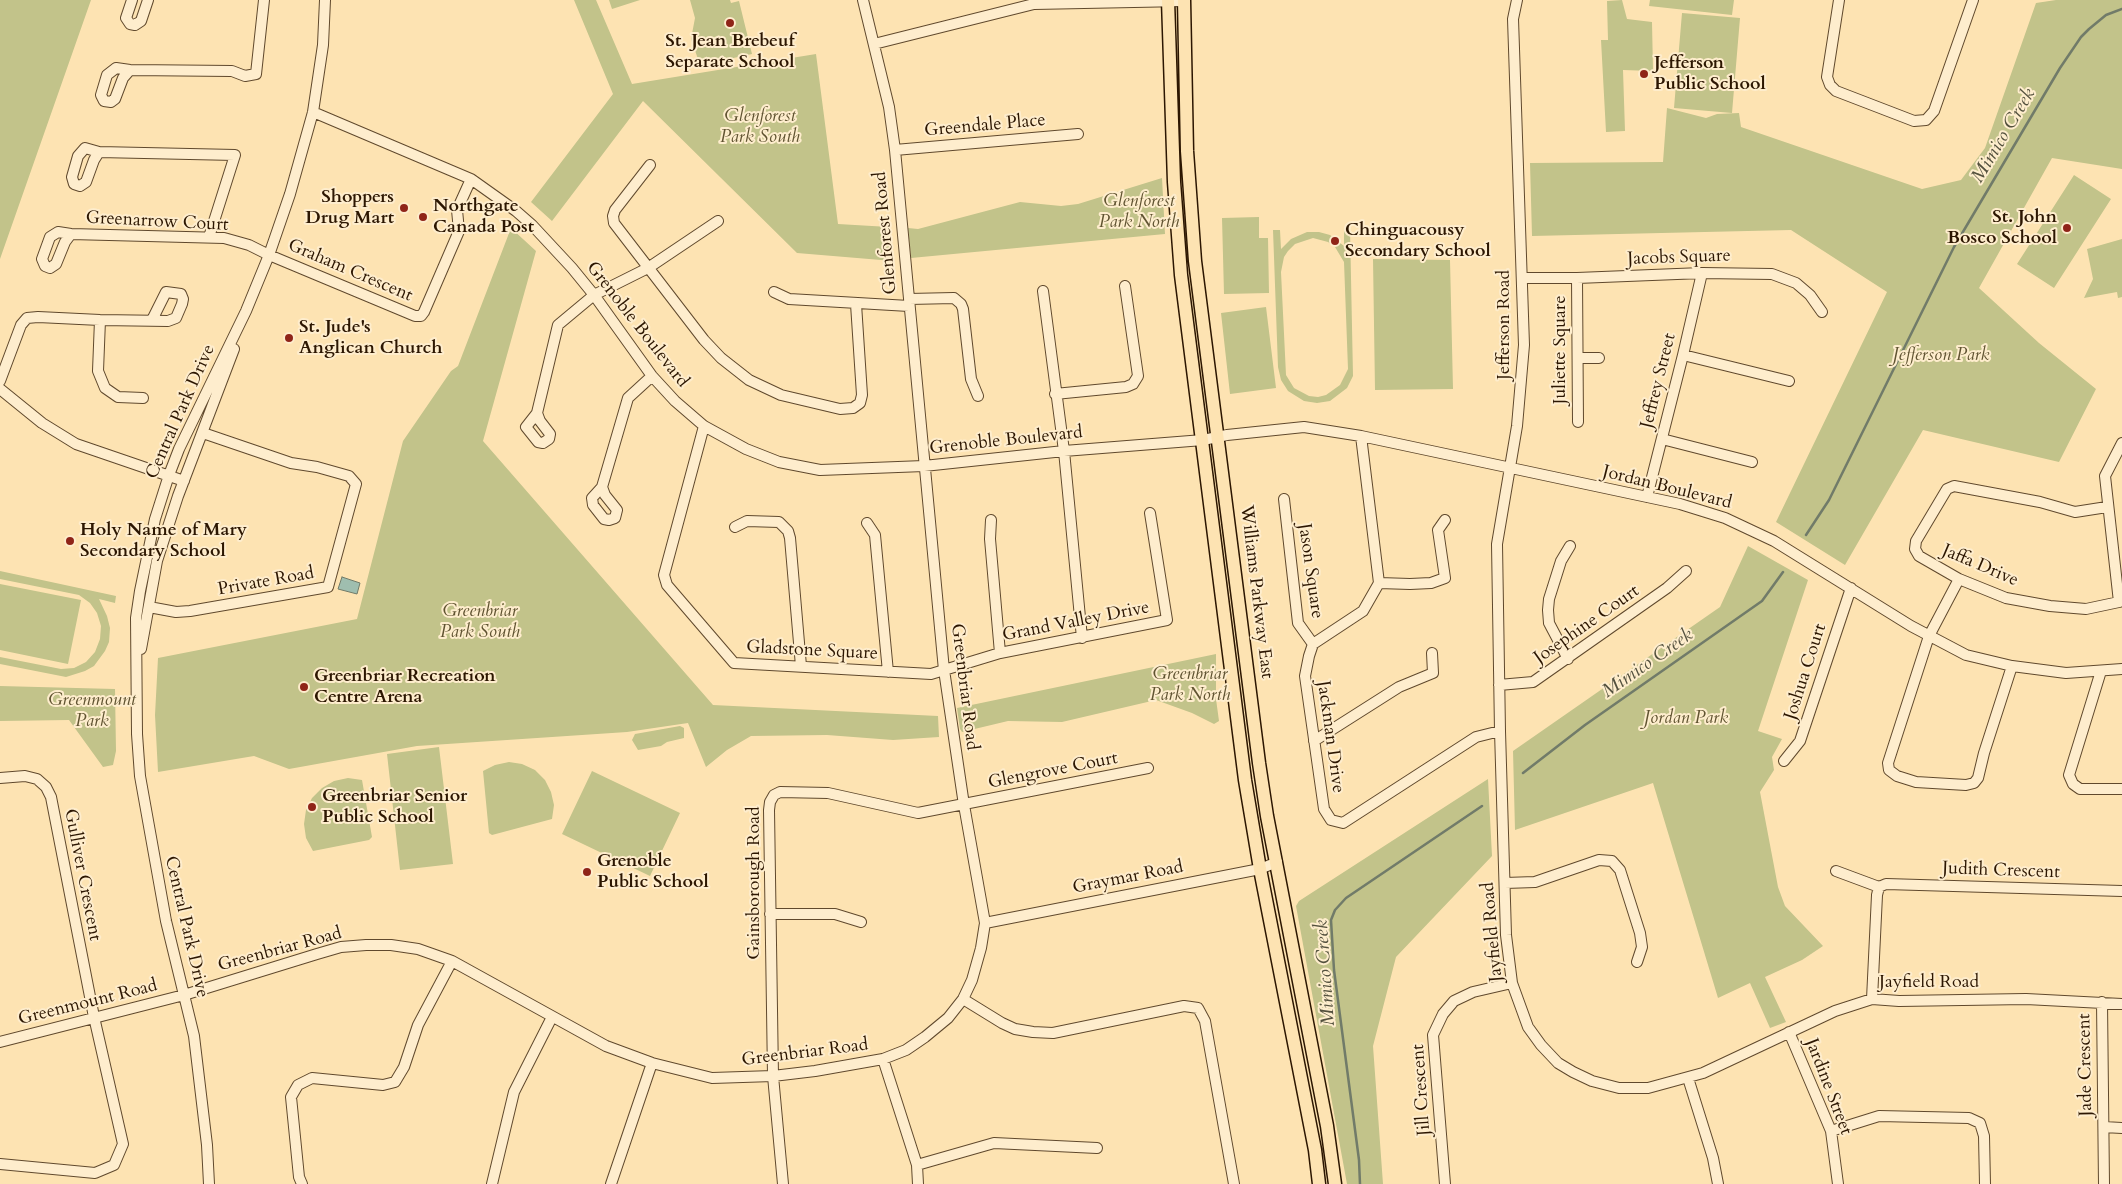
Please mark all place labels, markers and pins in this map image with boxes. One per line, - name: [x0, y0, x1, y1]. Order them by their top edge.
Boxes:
- marker: St. Jean Brebeuf Separate School: [724, 17, 736, 29]
- place label: St. Jean Brebeuf Separate School: [665, 31, 795, 74]
- place label: Jefferson Public School: [1654, 53, 1766, 96]
- marker: Jefferson Public School: [1638, 68, 1650, 80]
- place label: Shoppers Drug Mart: [305, 187, 394, 230]
- place label: Northgate Canada Post: [433, 196, 534, 238]
- marker: Shoppers Drug Mart: [398, 202, 410, 214]
- place label: St. John Bosco School: [1947, 207, 2057, 250]
- marker: Northgate Canada Post: [417, 211, 429, 223]
- place label: Chinguacousy Secondary School: [1345, 220, 1491, 262]
- marker: St. John Bosco School: [2061, 222, 2073, 234]
- marker: Chinguacousy Secondary School: [1329, 235, 1341, 247]
- place label: St. Jude's Anglican Church: [299, 317, 442, 359]
- marker: St. Jude's Anglican Church: [283, 332, 295, 344]
- place label: Holy Name of Mary Secondary School: [80, 520, 247, 562]
- marker: Holy Name of Mary Secondary School: [64, 535, 76, 547]
- place label: Greenbriar Recreation Centre Arena: [314, 666, 496, 709]
- marker: Greenbriar Recreation Centre Arena: [298, 681, 310, 693]
- place label: Greenbriar Senior Public School: [322, 786, 467, 829]
- marker: Greenbriar Senior Public School: [306, 801, 318, 813]
- place label: Grenoble Public School: [597, 851, 709, 894]
- marker: Grenoble Public School: [581, 866, 593, 878]

